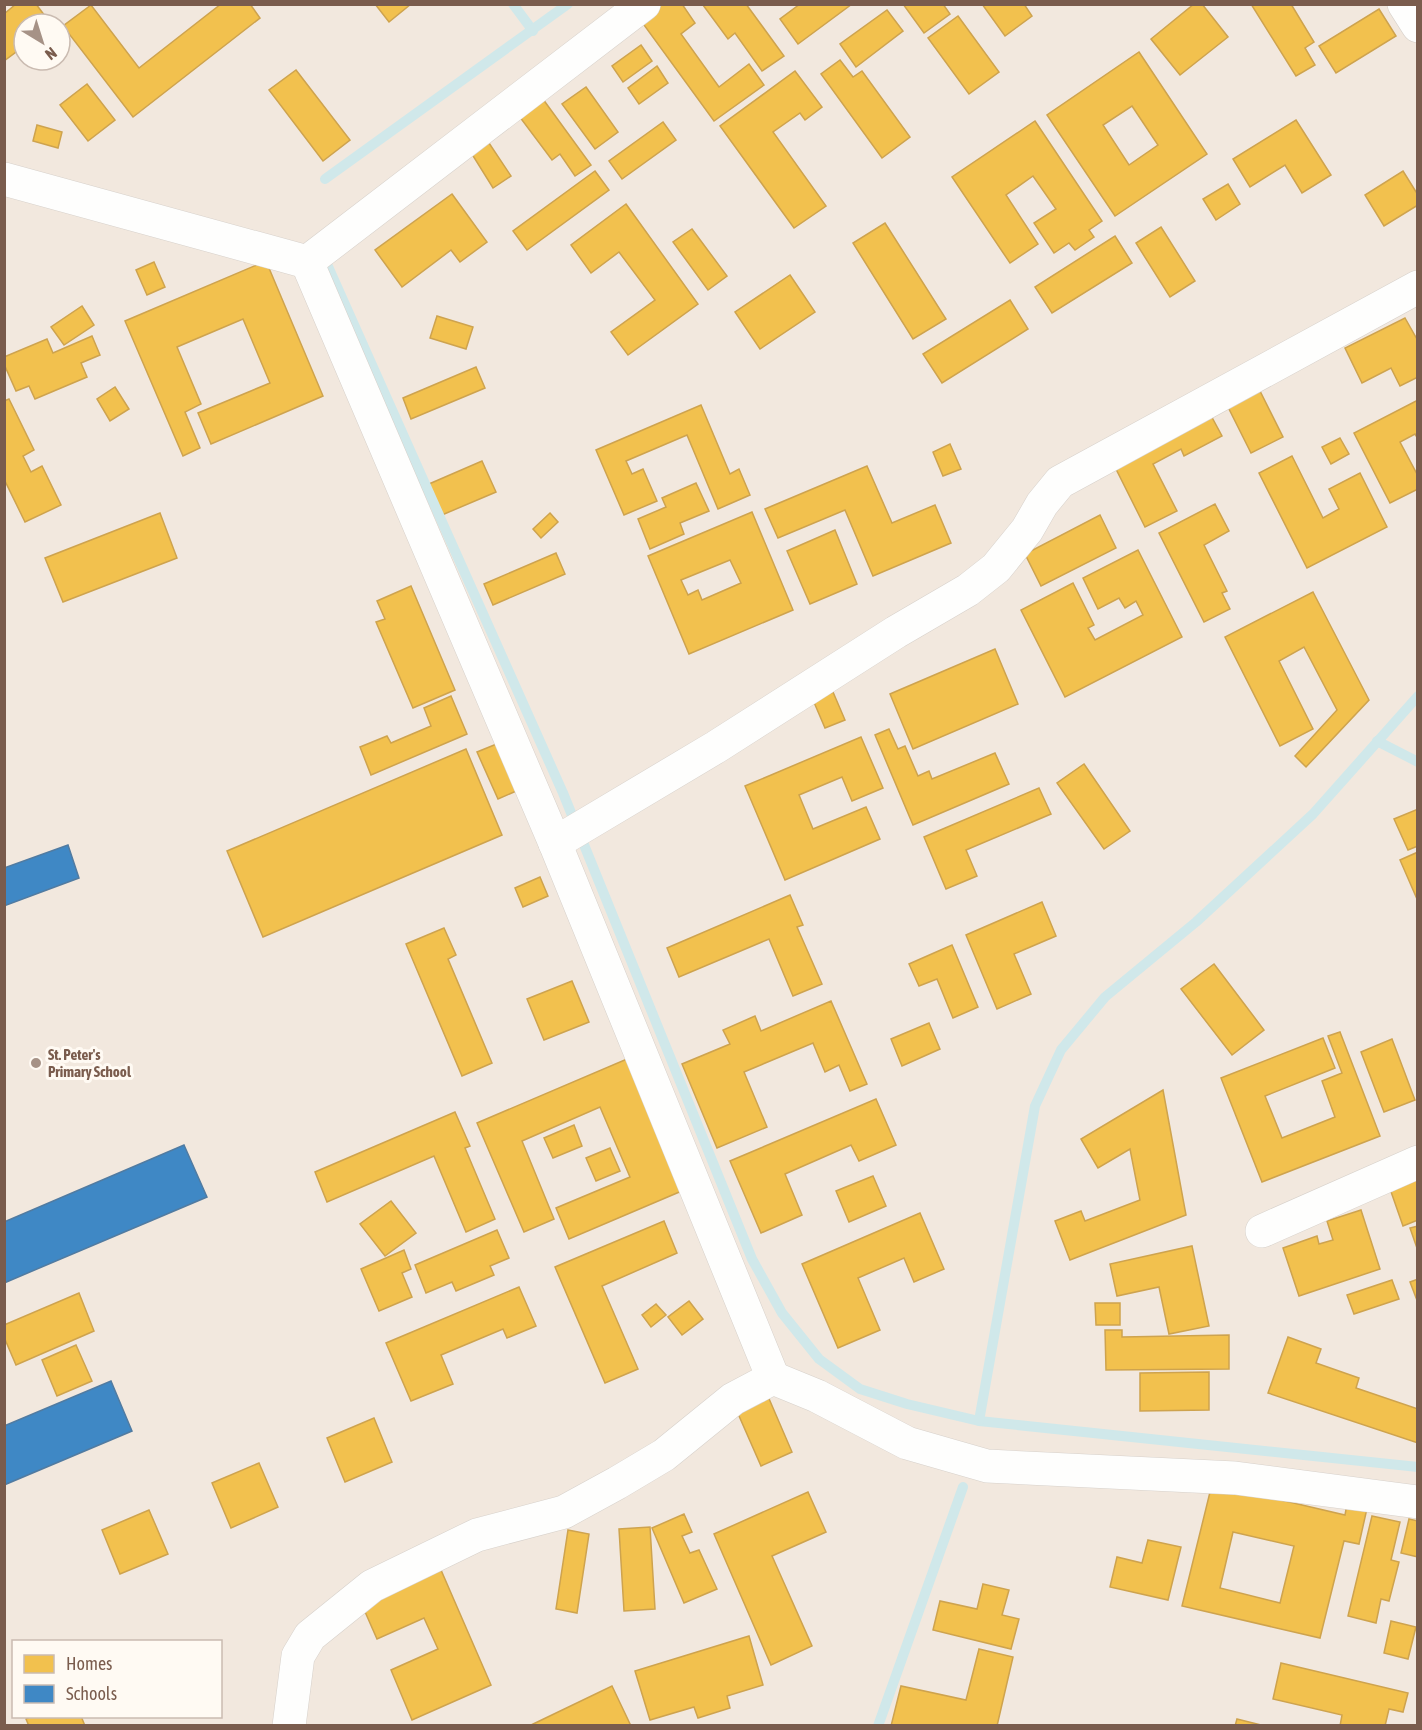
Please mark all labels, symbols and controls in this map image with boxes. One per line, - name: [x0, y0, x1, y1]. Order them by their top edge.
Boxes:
- north arrow: [12, 12, 72, 72]
- text: N: [42, 44, 61, 64]
- place label: St. Peter's Primary School: [48, 1046, 132, 1080]
- marker: St. Peter's Primary School: [29, 1056, 43, 1070]
- legend: [12, 1640, 222, 1718]
- text: Homes: [66, 1653, 112, 1674]
- text: Schools: [66, 1683, 117, 1704]

